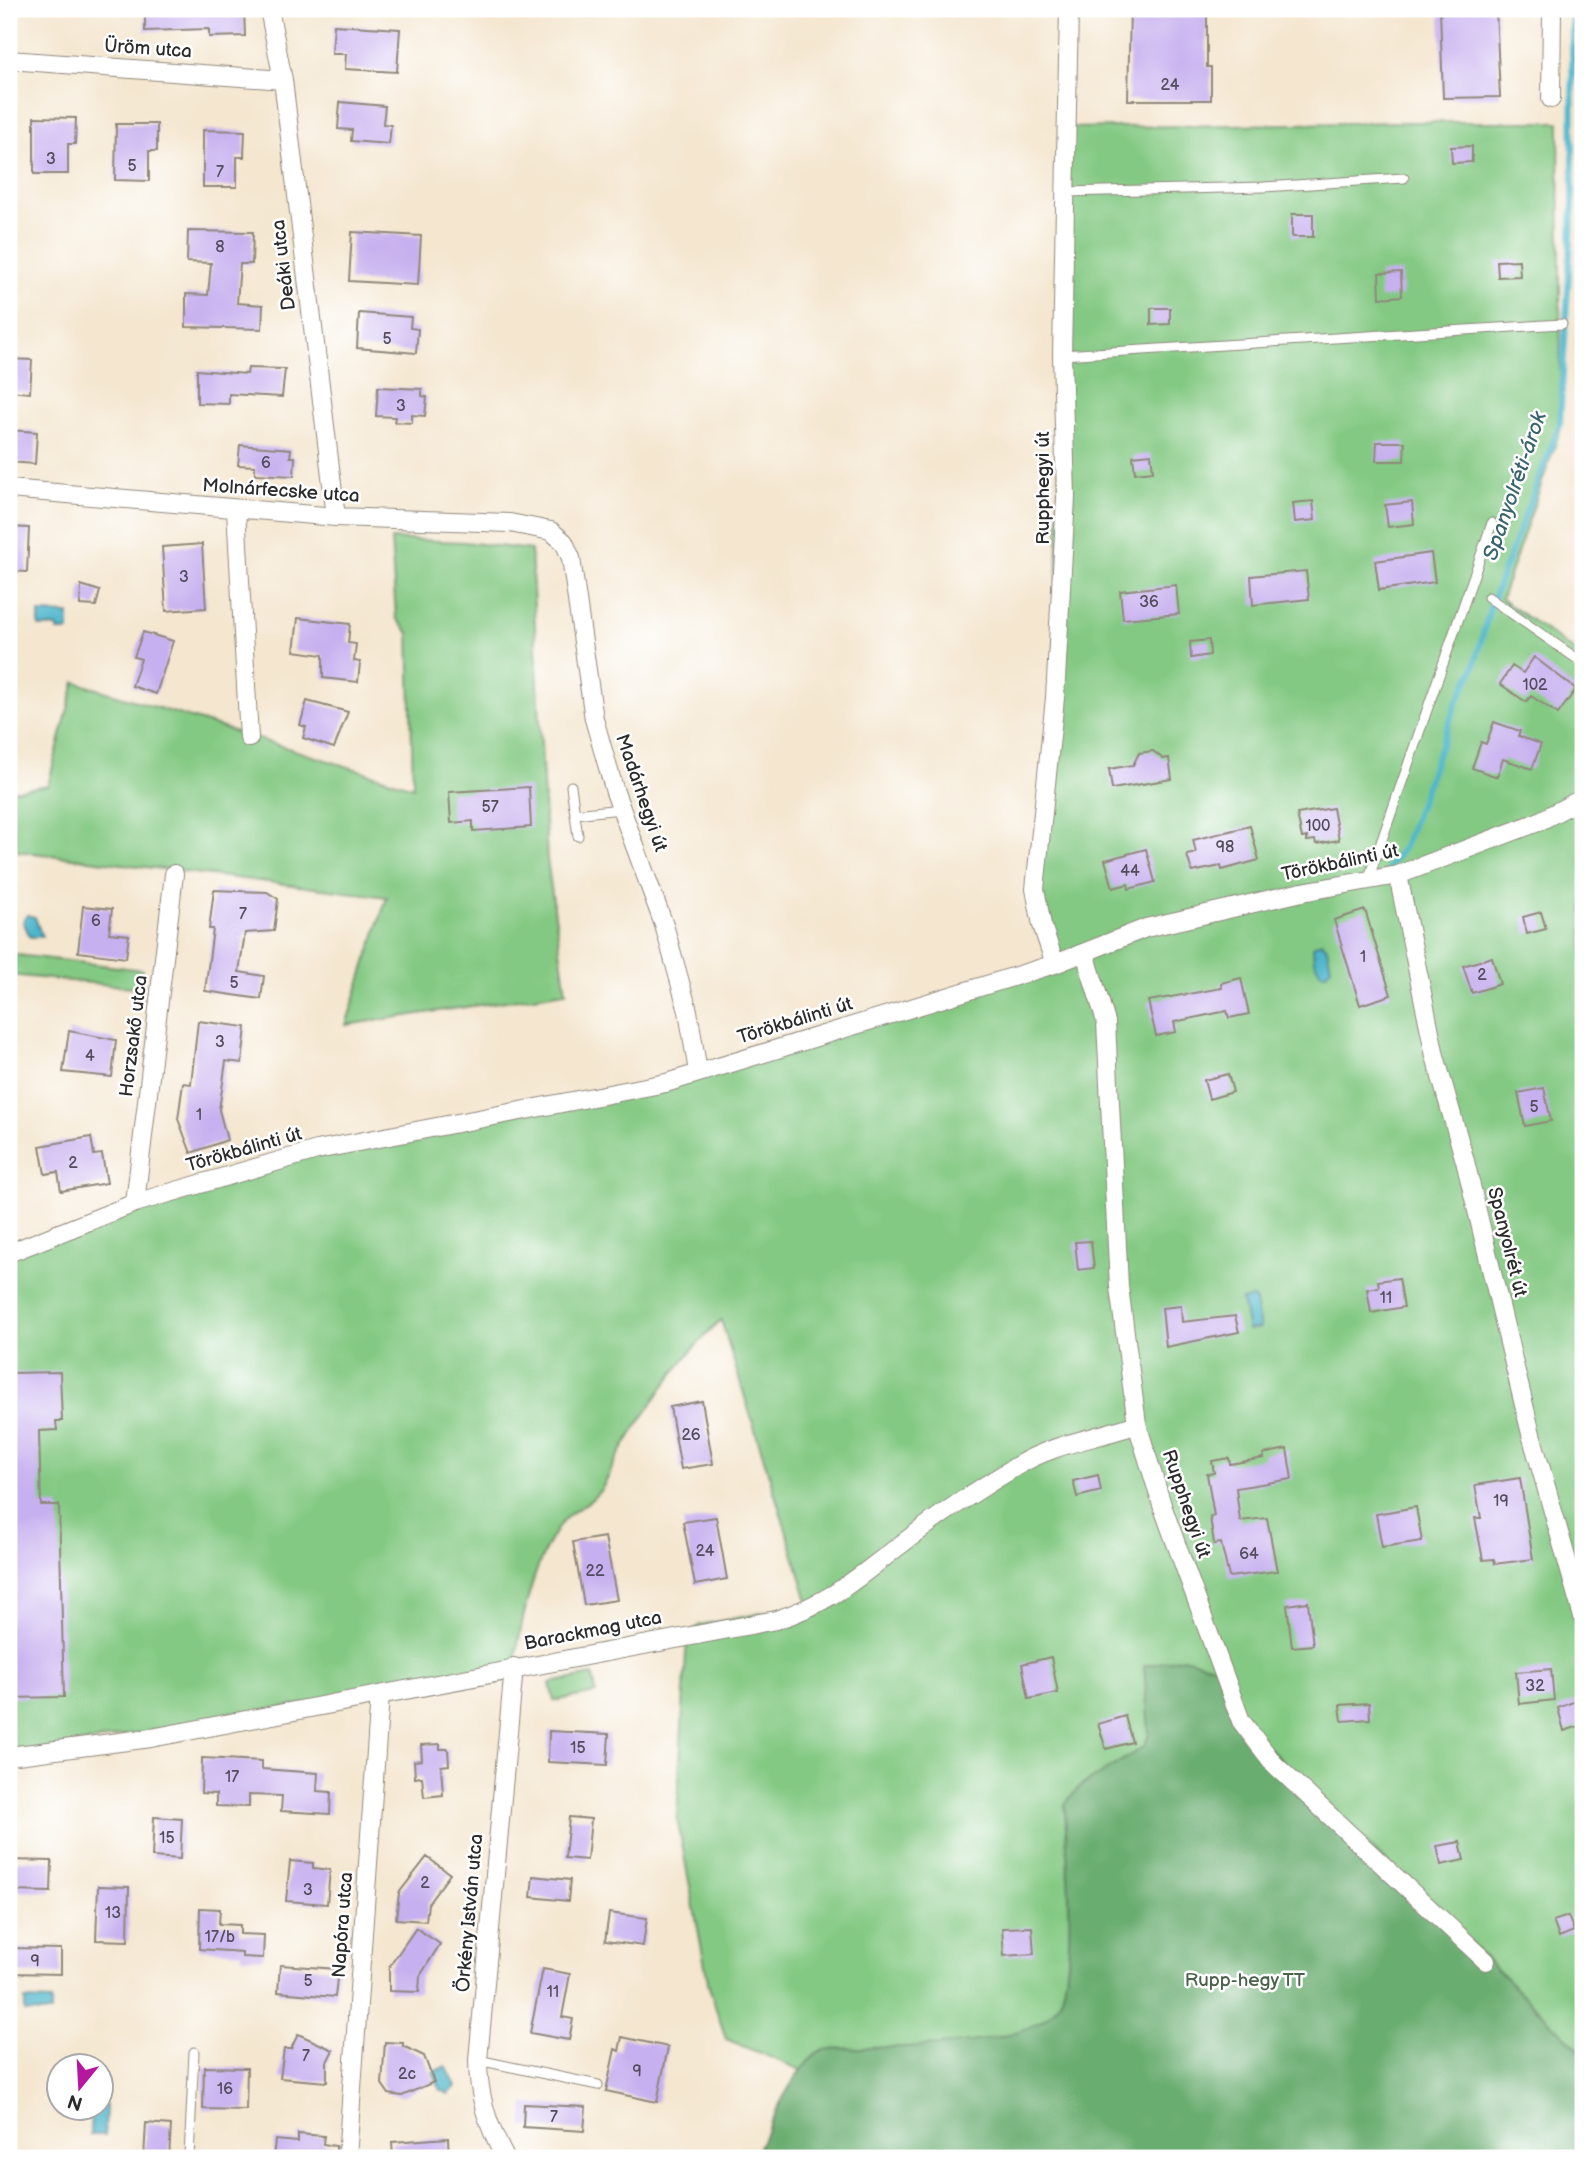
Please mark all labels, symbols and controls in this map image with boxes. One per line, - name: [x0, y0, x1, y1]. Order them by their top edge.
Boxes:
- street label: Üröm utca: [103, 34, 193, 64]
- house number: 24: [1161, 76, 1180, 95]
- house number: 3: [46, 150, 56, 169]
- house number: 5: [127, 157, 137, 176]
- house number: 7: [216, 163, 224, 182]
- street label: Deáki utca: [267, 218, 301, 312]
- house number: 8: [215, 238, 225, 257]
- house number: 5: [382, 330, 392, 349]
- house number: 3: [396, 397, 406, 416]
- water label: Spanyolréti-árok: [1478, 408, 1552, 564]
- street label: Rupphegyi út: [1032, 431, 1055, 545]
- house number: 6: [261, 454, 271, 473]
- street label: Molnárfecske utca: [201, 474, 361, 508]
- house number: 3: [179, 568, 189, 587]
- house number: 36: [1139, 593, 1159, 612]
- house number: 102: [1522, 676, 1548, 695]
- street label: Madárhegyi út: [610, 731, 672, 855]
- house number: 57: [481, 798, 499, 817]
- house number: 100: [1305, 817, 1331, 836]
- house number: 98: [1216, 838, 1234, 857]
- street label: Törökbálinti út: [1279, 839, 1401, 887]
- house number: 44: [1120, 862, 1140, 881]
- house number: 7: [239, 905, 247, 924]
- house number: 6: [91, 912, 101, 931]
- house number: 1: [1360, 948, 1366, 967]
- house number: 2: [1477, 966, 1487, 985]
- street label: Horzsakő utca: [115, 974, 153, 1098]
- house number: 5: [229, 974, 239, 993]
- street label: Törökbálinti út: [735, 993, 855, 1049]
- house number: 3: [215, 1033, 225, 1052]
- house number: 4: [85, 1047, 95, 1066]
- house number: 5: [1529, 1098, 1539, 1117]
- house number: 1: [196, 1106, 202, 1125]
- street label: Törökbálinti út: [184, 1122, 305, 1177]
- house number: 2: [68, 1154, 78, 1173]
- street label: Spanyolrét út: [1482, 1185, 1532, 1299]
- house number: 11: [1380, 1289, 1392, 1308]
- house number: 26: [681, 1426, 701, 1445]
- street label: Rupphegyi út: [1157, 1447, 1215, 1561]
- house number: 19: [1493, 1492, 1509, 1511]
- house number: 24: [696, 1542, 715, 1561]
- house number: 64: [1239, 1545, 1259, 1564]
- house number: 22: [586, 1562, 605, 1581]
- street label: Barackmag utca: [522, 1606, 664, 1656]
- house number: 32: [1525, 1677, 1545, 1696]
- house number: 15: [570, 1739, 586, 1758]
- house number: 17: [225, 1768, 239, 1787]
- house number: 15: [159, 1829, 175, 1848]
- street label: Örkény István utca: [452, 1833, 488, 1993]
- street label: Napóra utca: [328, 1871, 358, 1979]
- house number: 2: [420, 1874, 430, 1893]
- house number: 3: [303, 1881, 313, 1900]
- house number: 13: [105, 1904, 121, 1923]
- house number: 17/b: [205, 1928, 235, 1947]
- house number: 9: [30, 1952, 40, 1971]
- park label: Rupp-hegy TT: [1185, 1969, 1306, 1992]
- house number: 5: [303, 1972, 313, 1991]
- house number: 11: [547, 1983, 559, 2002]
- house number: 7: [302, 2047, 310, 2066]
- north arrow: [46, 2052, 116, 2122]
- house number: 9: [632, 2062, 642, 2081]
- house number: 2c: [398, 2065, 416, 2084]
- house number: 16: [217, 2080, 233, 2099]
- text: N: [65, 2089, 86, 2115]
- house number: 7: [550, 2108, 558, 2127]

